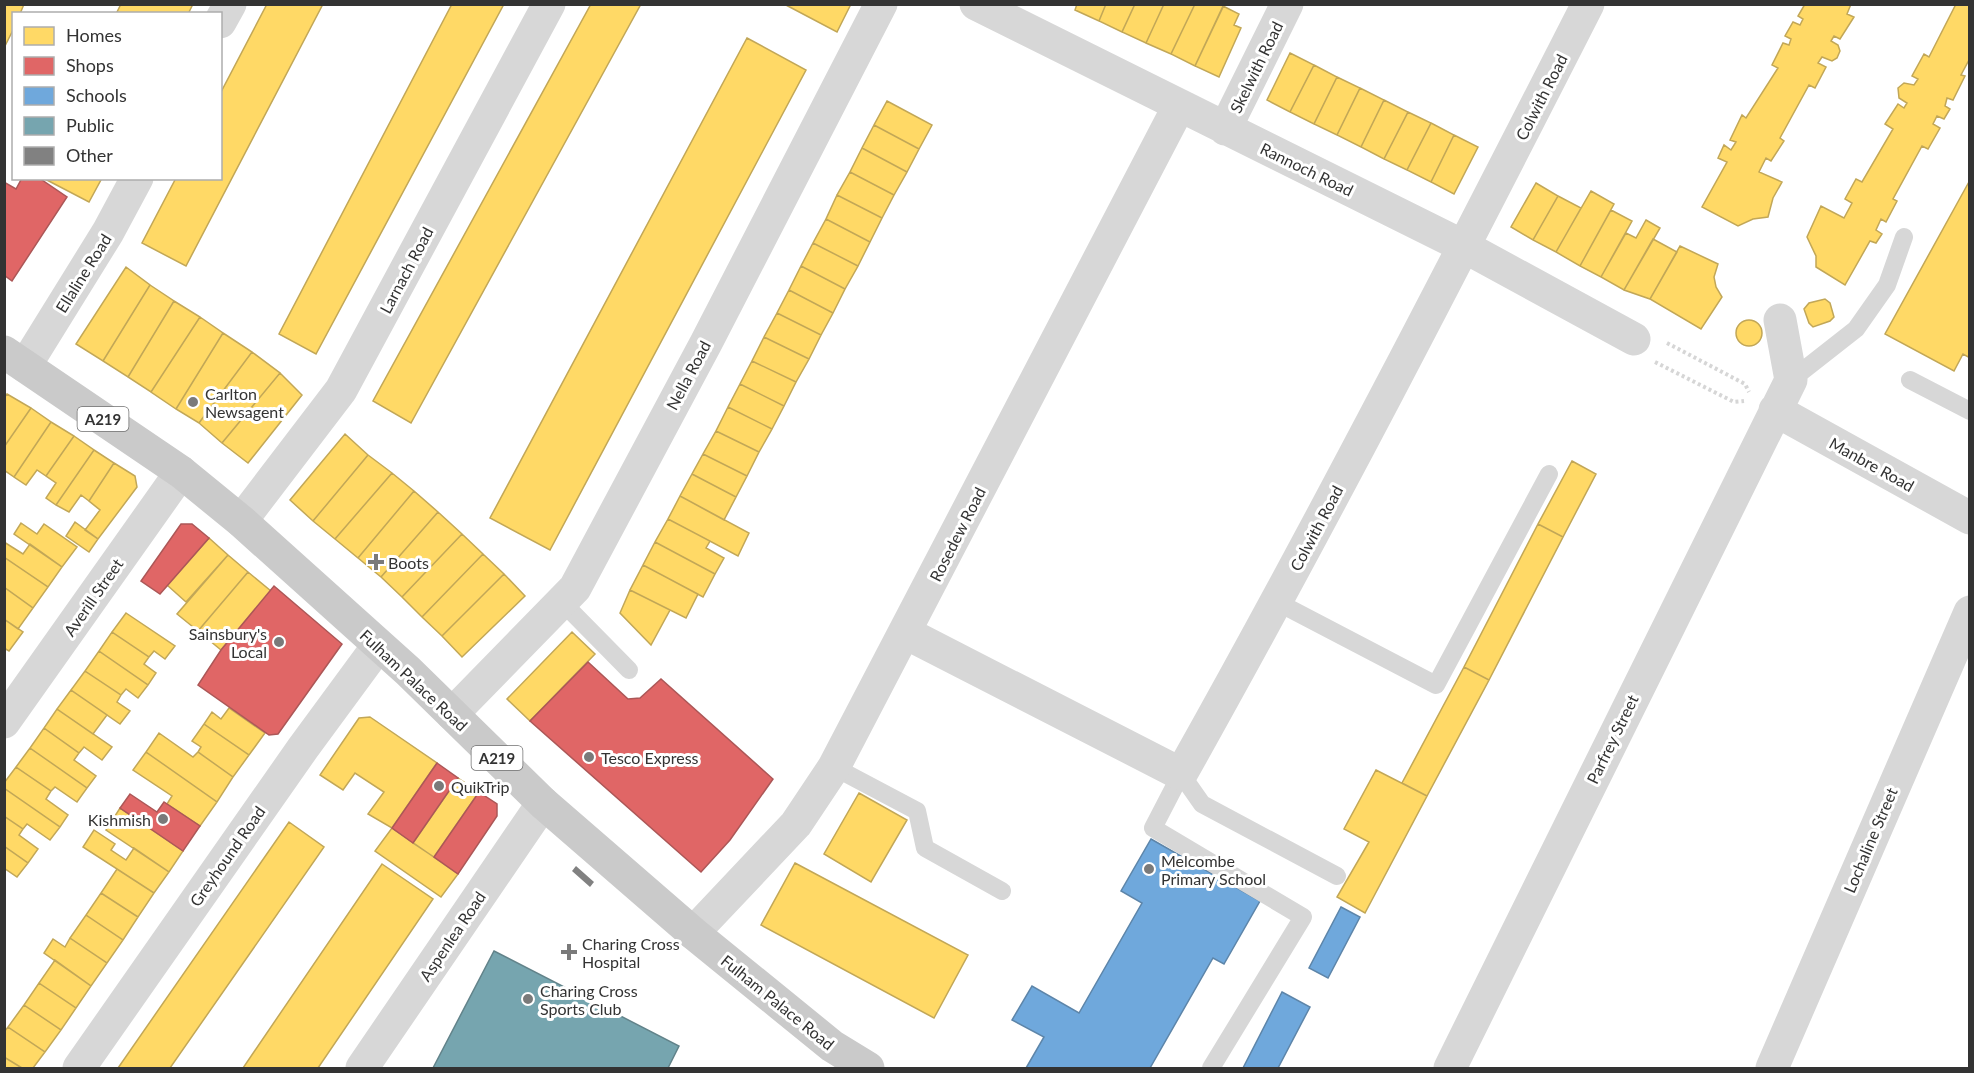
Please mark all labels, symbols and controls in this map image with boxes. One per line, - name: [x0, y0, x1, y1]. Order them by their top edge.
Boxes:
- legend: [12, 12, 222, 180]
- street label: Skelwith Road: [1226, 18, 1286, 116]
- text: Homes: [66, 24, 122, 46]
- street label: Colwith Road: [1511, 51, 1571, 143]
- text: Shops: [66, 54, 114, 76]
- text: Schools: [66, 84, 127, 106]
- text: Public: [66, 114, 114, 136]
- street label: Rannoch Road: [1257, 138, 1357, 200]
- text: Other: [66, 144, 113, 166]
- street label: Larnach Road: [375, 224, 437, 316]
- street label: Ellaline Road: [51, 230, 115, 316]
- street label: Nella Road: [662, 337, 714, 413]
- place label: Carlton Newsagent: [205, 384, 284, 421]
- marker: Carlton Newsagent: [186, 395, 200, 409]
- road number: A219: [78, 407, 128, 431]
- street label: Manbre Road: [1826, 433, 1918, 495]
- street label: Colwith Road: [1286, 482, 1346, 574]
- street label: Rosedew Road: [925, 484, 989, 584]
- place label: Boots: [388, 553, 429, 572]
- street label: Averill Street: [59, 554, 127, 639]
- marker: Boots: [369, 555, 383, 569]
- place label: Sainsbury's Local: [189, 624, 267, 661]
- street label: Fulham Palace Road: [356, 625, 472, 735]
- marker: Sainsbury's Local: [272, 635, 286, 649]
- street label: Parfrey Street: [1582, 691, 1642, 787]
- road number: A219: [472, 746, 522, 770]
- place label: Tesco Express: [601, 748, 699, 767]
- marker: Tesco Express: [582, 750, 596, 764]
- place label: QuikTrip: [451, 777, 510, 796]
- marker: QuikTrip: [432, 779, 446, 793]
- street label: Lochaline Street: [1839, 784, 1901, 895]
- street label: Greyhound Road: [185, 802, 269, 910]
- place label: Kishmish: [88, 810, 151, 829]
- marker: Kishmish: [156, 812, 170, 826]
- place label: Melcombe Primary School: [1161, 851, 1266, 888]
- marker: Melcombe Primary School: [1142, 862, 1156, 876]
- street label: Aspenlea Road: [415, 888, 489, 984]
- place label: Charing Cross Hospital: [582, 934, 680, 971]
- marker: Charing Cross Hospital: [560, 943, 578, 961]
- street label: Fulham Palace Road: [718, 951, 838, 1053]
- place label: Charing Cross Sports Club: [540, 981, 638, 1018]
- marker: Charing Cross Sports Club: [521, 992, 535, 1006]

